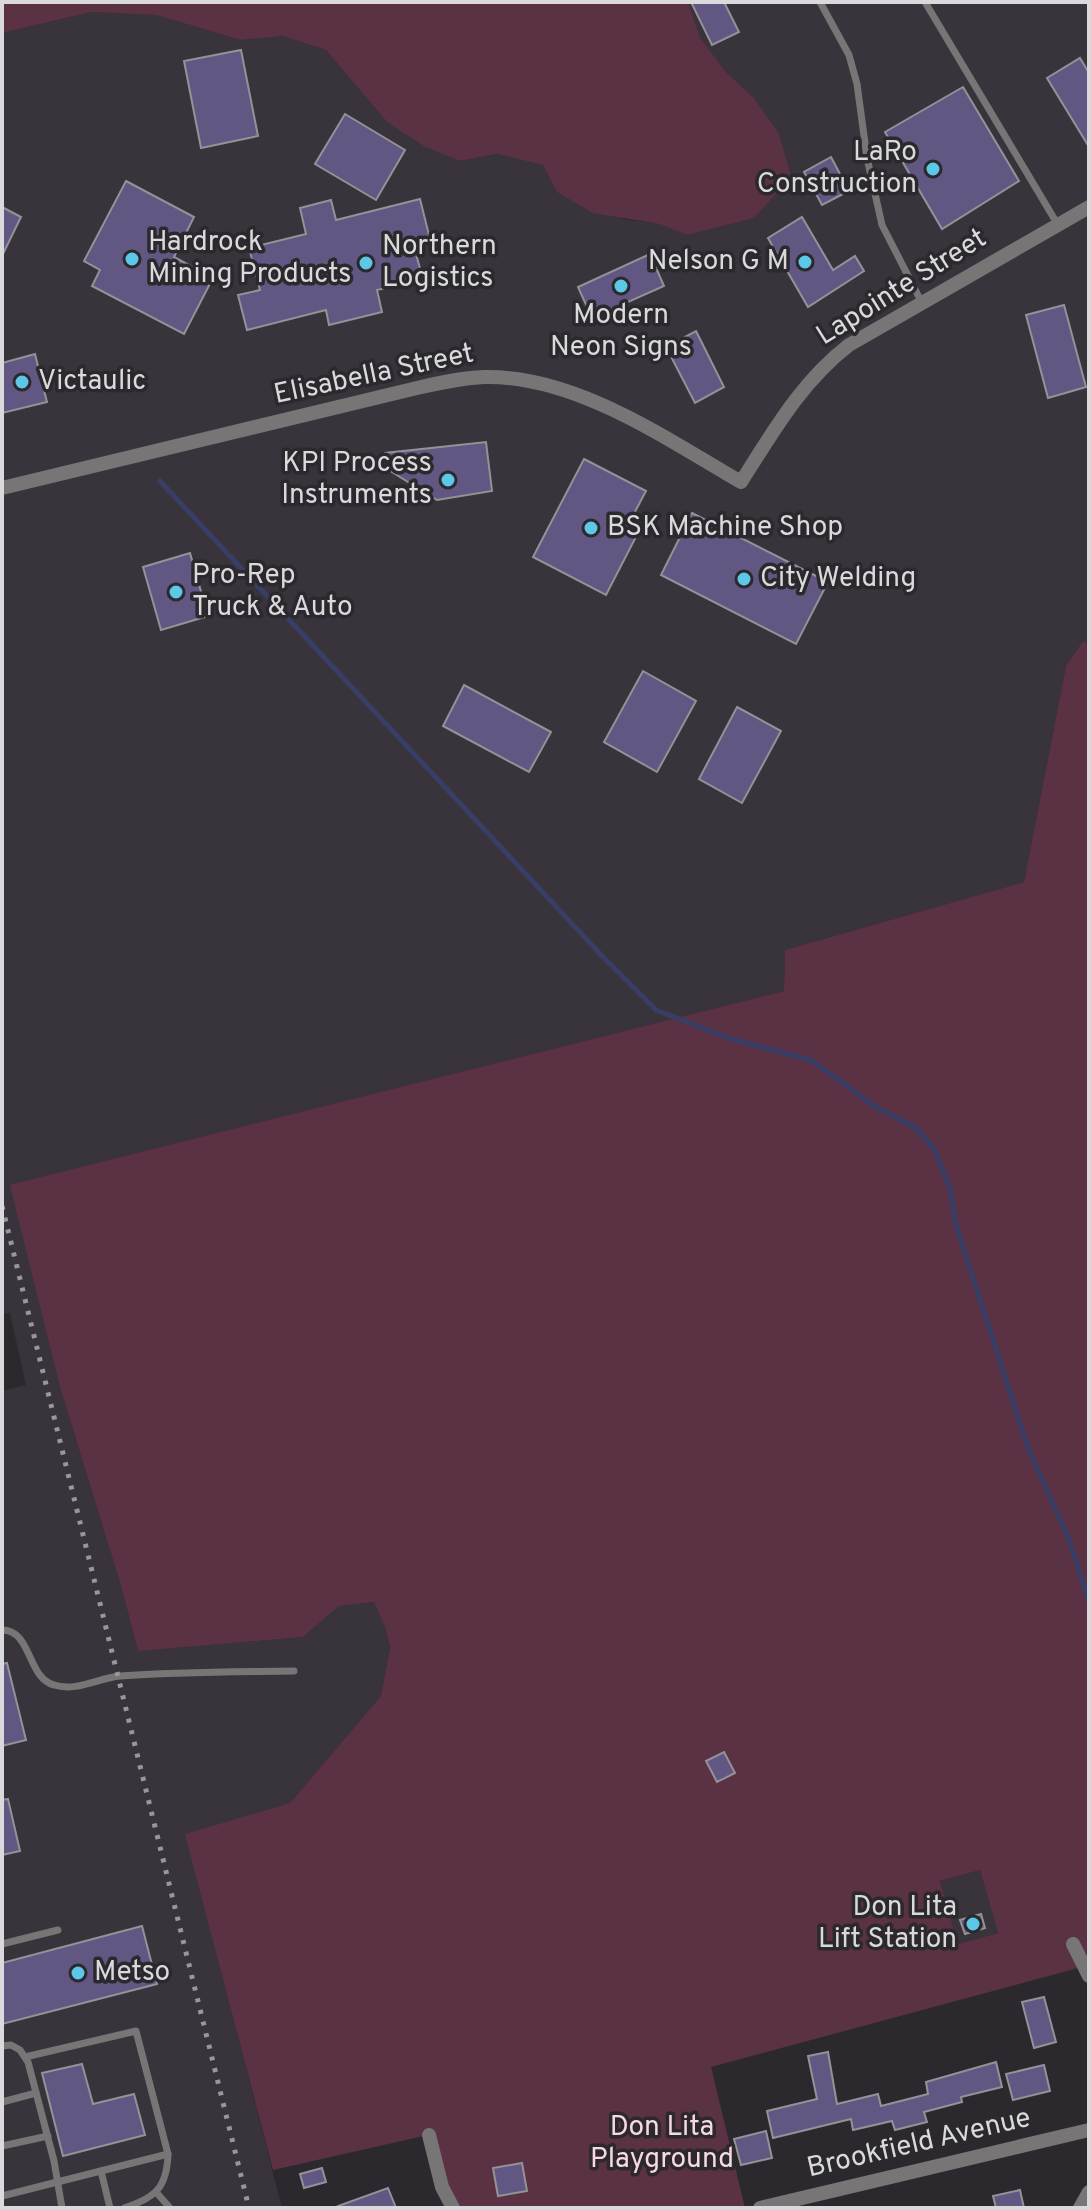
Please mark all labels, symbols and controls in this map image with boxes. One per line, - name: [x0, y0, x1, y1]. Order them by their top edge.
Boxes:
- place label: LaRo Construction: [757, 135, 917, 203]
- marker: LaRo Construction: [924, 160, 942, 178]
- street label: Lapointe Street: [810, 221, 994, 355]
- place label: Hardrock Mining Products: [148, 225, 351, 293]
- place label: Northern Logistics: [382, 229, 497, 297]
- place label: Nelson G M: [648, 244, 789, 280]
- marker: Hardrock Mining Products: [123, 250, 141, 268]
- marker: Nelson G M: [796, 253, 814, 271]
- marker: Northern Logistics: [357, 254, 375, 272]
- marker: Modern Neon Signs: [612, 277, 630, 295]
- place label: Modern Neon Signs: [550, 298, 692, 366]
- street label: Elisabella Street: [271, 336, 477, 414]
- place label: Victaulic: [38, 364, 146, 400]
- marker: Victaulic: [13, 373, 31, 391]
- place label: KPI Process Instruments: [281, 446, 432, 514]
- marker: KPI Process Instruments: [439, 471, 457, 489]
- place label: BSK Machine Shop: [607, 510, 843, 546]
- marker: BSK Machine Shop: [582, 519, 600, 537]
- place label: Pro-Rep Truck & Auto: [192, 558, 353, 626]
- place label: City Welding: [760, 561, 916, 597]
- marker: City Welding: [735, 570, 753, 588]
- marker: Pro-Rep Truck & Auto: [167, 583, 185, 601]
- place label: Don Lita Lift Station: [818, 1890, 957, 1958]
- marker: Don Lita Lift Station: [964, 1915, 982, 1933]
- place label: Metso: [94, 1955, 170, 1991]
- marker: Metso: [69, 1964, 87, 1982]
- street label: Brookfield Avenue: [804, 2101, 1034, 2187]
- park label: Don Lita Playground: [590, 2110, 734, 2178]

